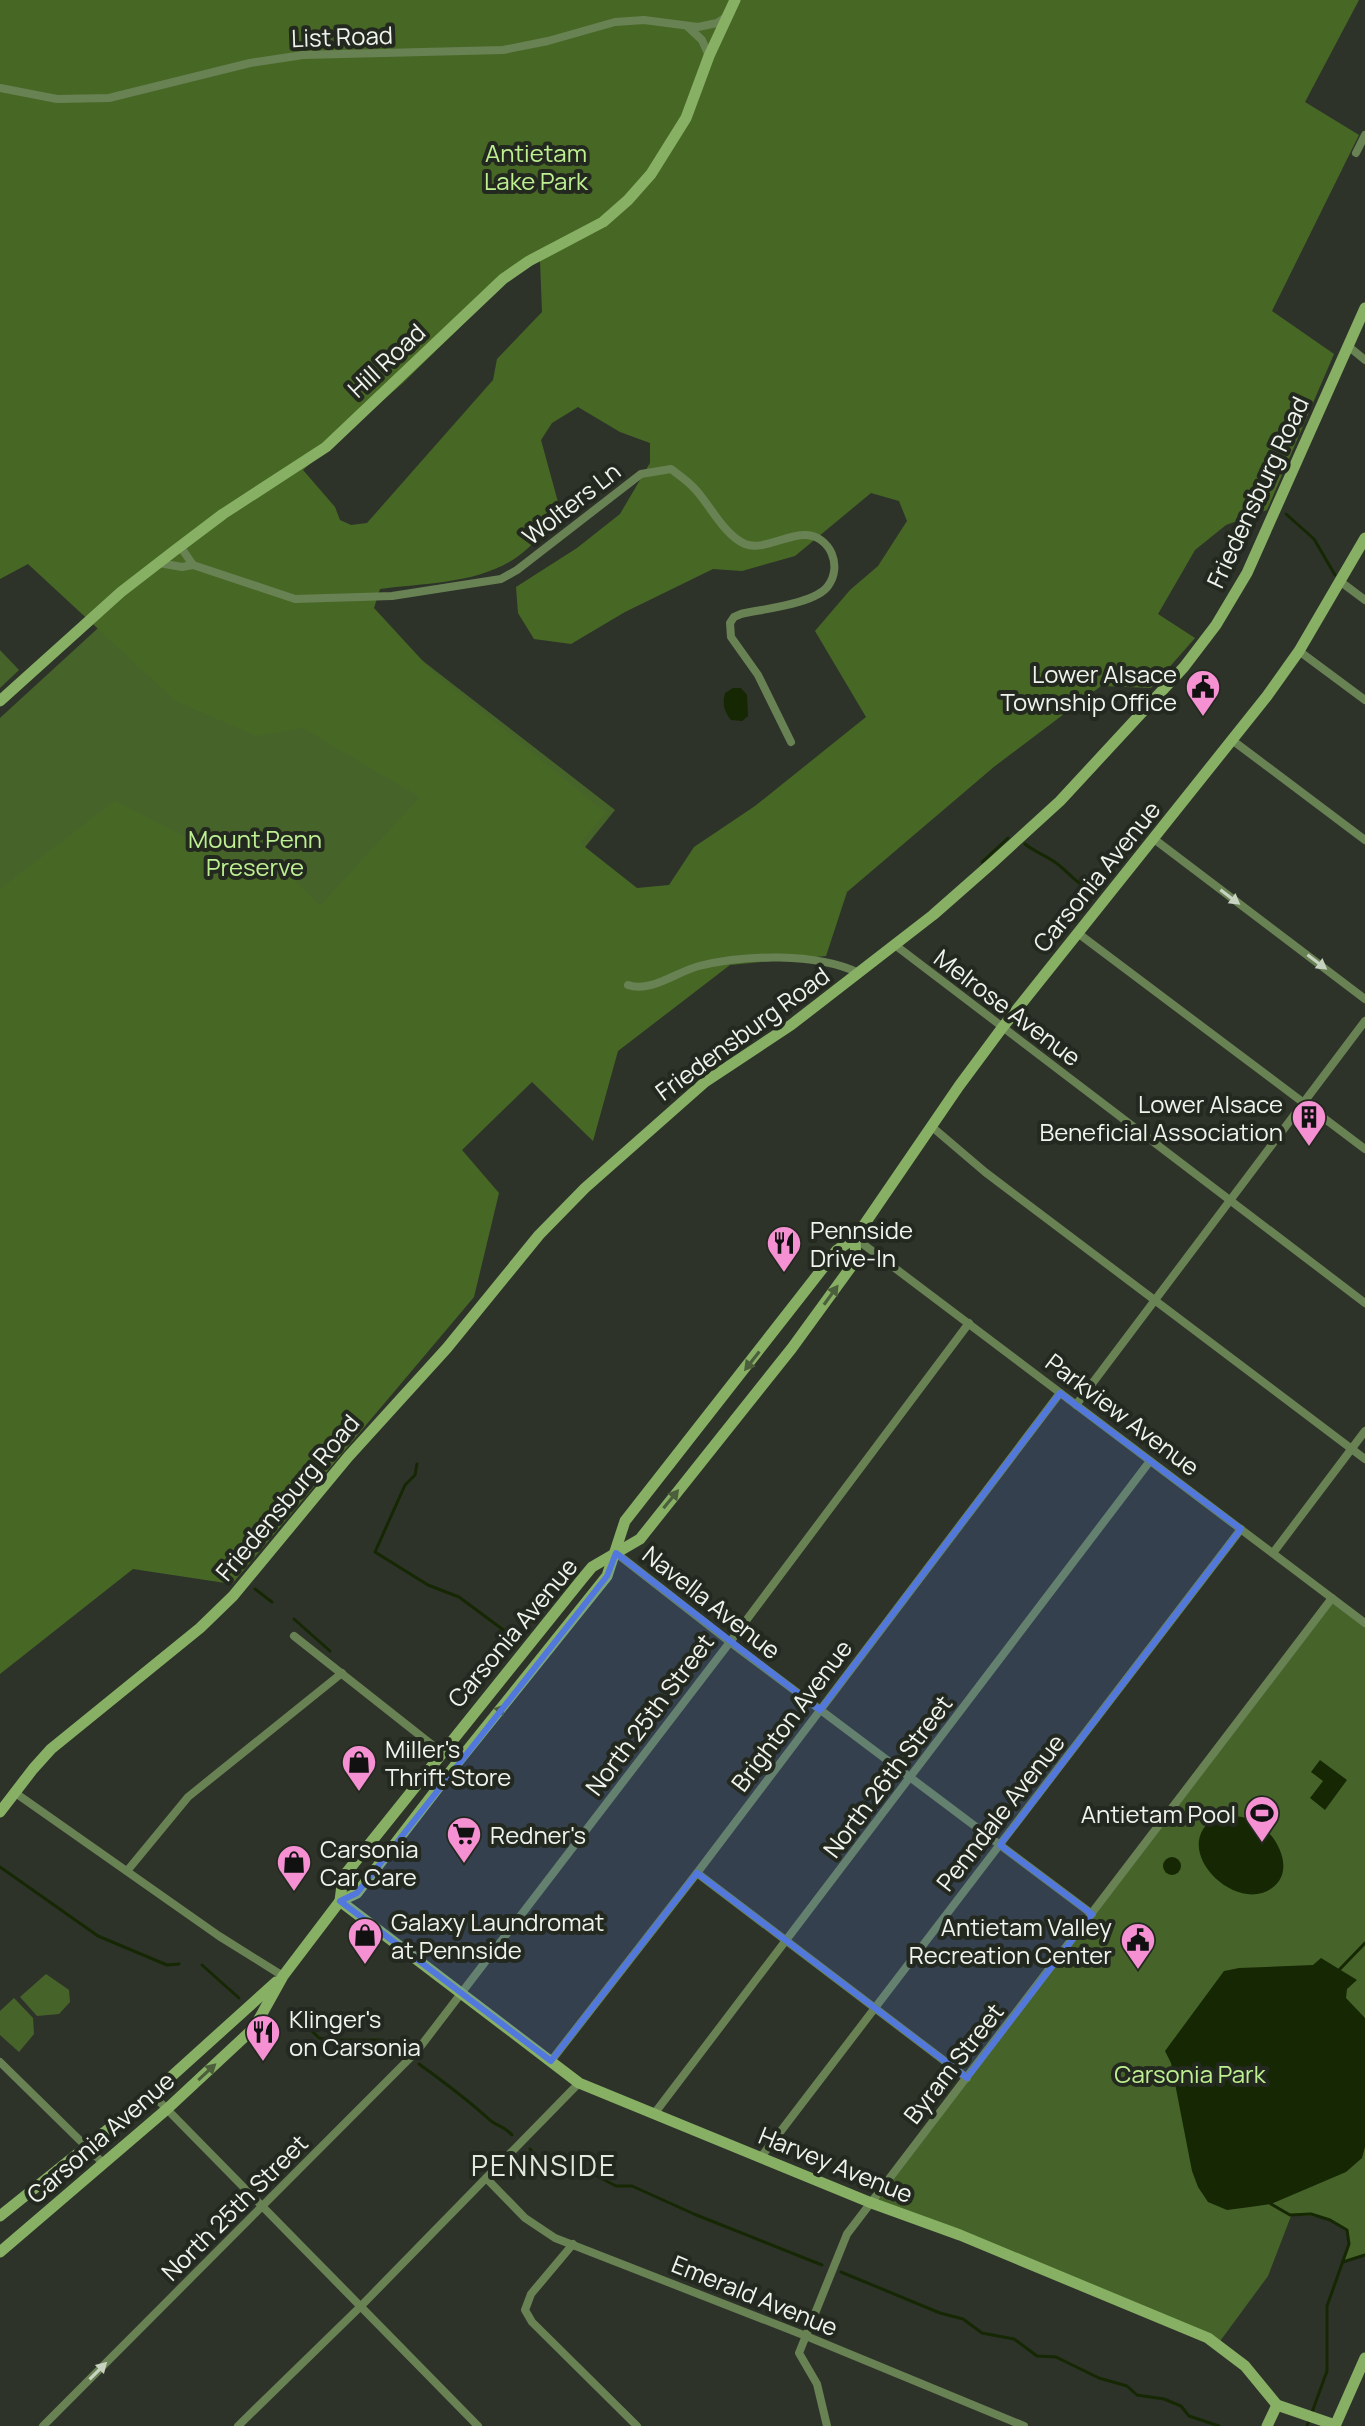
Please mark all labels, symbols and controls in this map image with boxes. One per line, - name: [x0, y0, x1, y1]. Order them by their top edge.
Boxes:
- street label: List Road: [291, 18, 393, 54]
- park label: Antietam Lake Park: [484, 136, 589, 197]
- street label: Hill Road: [340, 316, 432, 404]
- street label: Friedensburg Road: [1198, 391, 1316, 593]
- street label: Wolters Ln: [515, 454, 627, 552]
- place label: Lower Alsace Township Office: [1001, 657, 1177, 718]
- public building icon: Lower Alsace Township Office: [1184, 668, 1222, 718]
- street label: Carsonia Avenue: [1025, 793, 1167, 959]
- park label: Mount Penn Preserve: [188, 822, 322, 883]
- one-way arrow: [1220, 888, 1240, 904]
- street label: Melrose Avenue: [928, 941, 1088, 1073]
- one-way arrow: [1307, 954, 1327, 970]
- street label: Friedensburg Road: [648, 959, 836, 1107]
- place label: Lower Alsace Beneficial Association: [1040, 1087, 1283, 1148]
- building icon: Lower Alsace Beneficial Association: [1290, 1098, 1328, 1148]
- place label: Pennside Drive-In: [810, 1213, 913, 1274]
- restaurant icon: Pennside Drive-In: [765, 1224, 803, 1274]
- one-way arrow: [823, 1284, 839, 1305]
- street label: Parkview Avenue: [1039, 1345, 1207, 1483]
- one-way arrow: [744, 1351, 760, 1371]
- street label: Friedensburg Road: [208, 1407, 366, 1587]
- one-way arrow: [663, 1489, 680, 1510]
- street label: Navella Avenue: [636, 1538, 788, 1666]
- street label: Carsonia Avenue: [440, 1550, 584, 1714]
- street label: North 25th Street: [577, 1626, 721, 1802]
- street label: Brighton Avenue: [723, 1632, 859, 1798]
- street label: North 26th Street: [815, 1688, 959, 1864]
- one-way arrow: [488, 1704, 505, 1724]
- street label: Penndale Avenue: [928, 1727, 1072, 1897]
- place label: Miller's Thrift Store: [385, 1732, 511, 1793]
- shop icon: Miller's Thrift Store: [340, 1743, 378, 1793]
- sports icon: Antietam Pool: [1243, 1794, 1281, 1844]
- place label: Antietam Pool: [1081, 1797, 1236, 1830]
- supermarket icon: Redner's: [445, 1815, 483, 1865]
- place label: Redner's: [490, 1818, 586, 1851]
- place label: Carsonia Car Care: [320, 1832, 419, 1893]
- shop icon: Carsonia Car Care: [275, 1843, 313, 1893]
- place label: Galaxy Laundromat at Pennside: [391, 1905, 604, 1966]
- place label: Antietam Valley Recreation Center: [909, 1910, 1112, 1971]
- shop icon: Galaxy Laundromat at Pennside: [346, 1916, 384, 1966]
- public building icon: Antietam Valley Recreation Center: [1119, 1921, 1157, 1971]
- street label: Byram Street: [896, 1996, 1010, 2130]
- place label: Klinger's on Carsonia: [289, 2002, 421, 2063]
- restaurant icon: Klinger's on Carsonia: [244, 2013, 282, 2063]
- park label: Carsonia Park: [1114, 2057, 1267, 2090]
- street label: Carsonia Avenue: [19, 2064, 181, 2210]
- one-way arrow: [197, 2064, 216, 2082]
- street label: Harvey Avenue: [754, 2118, 918, 2210]
- street label: North 25th Street: [154, 2127, 314, 2287]
- district label: PENNSIDE: [471, 2146, 617, 2184]
- street label: Emerald Avenue: [667, 2247, 843, 2343]
- one-way arrow: [88, 2362, 107, 2381]

